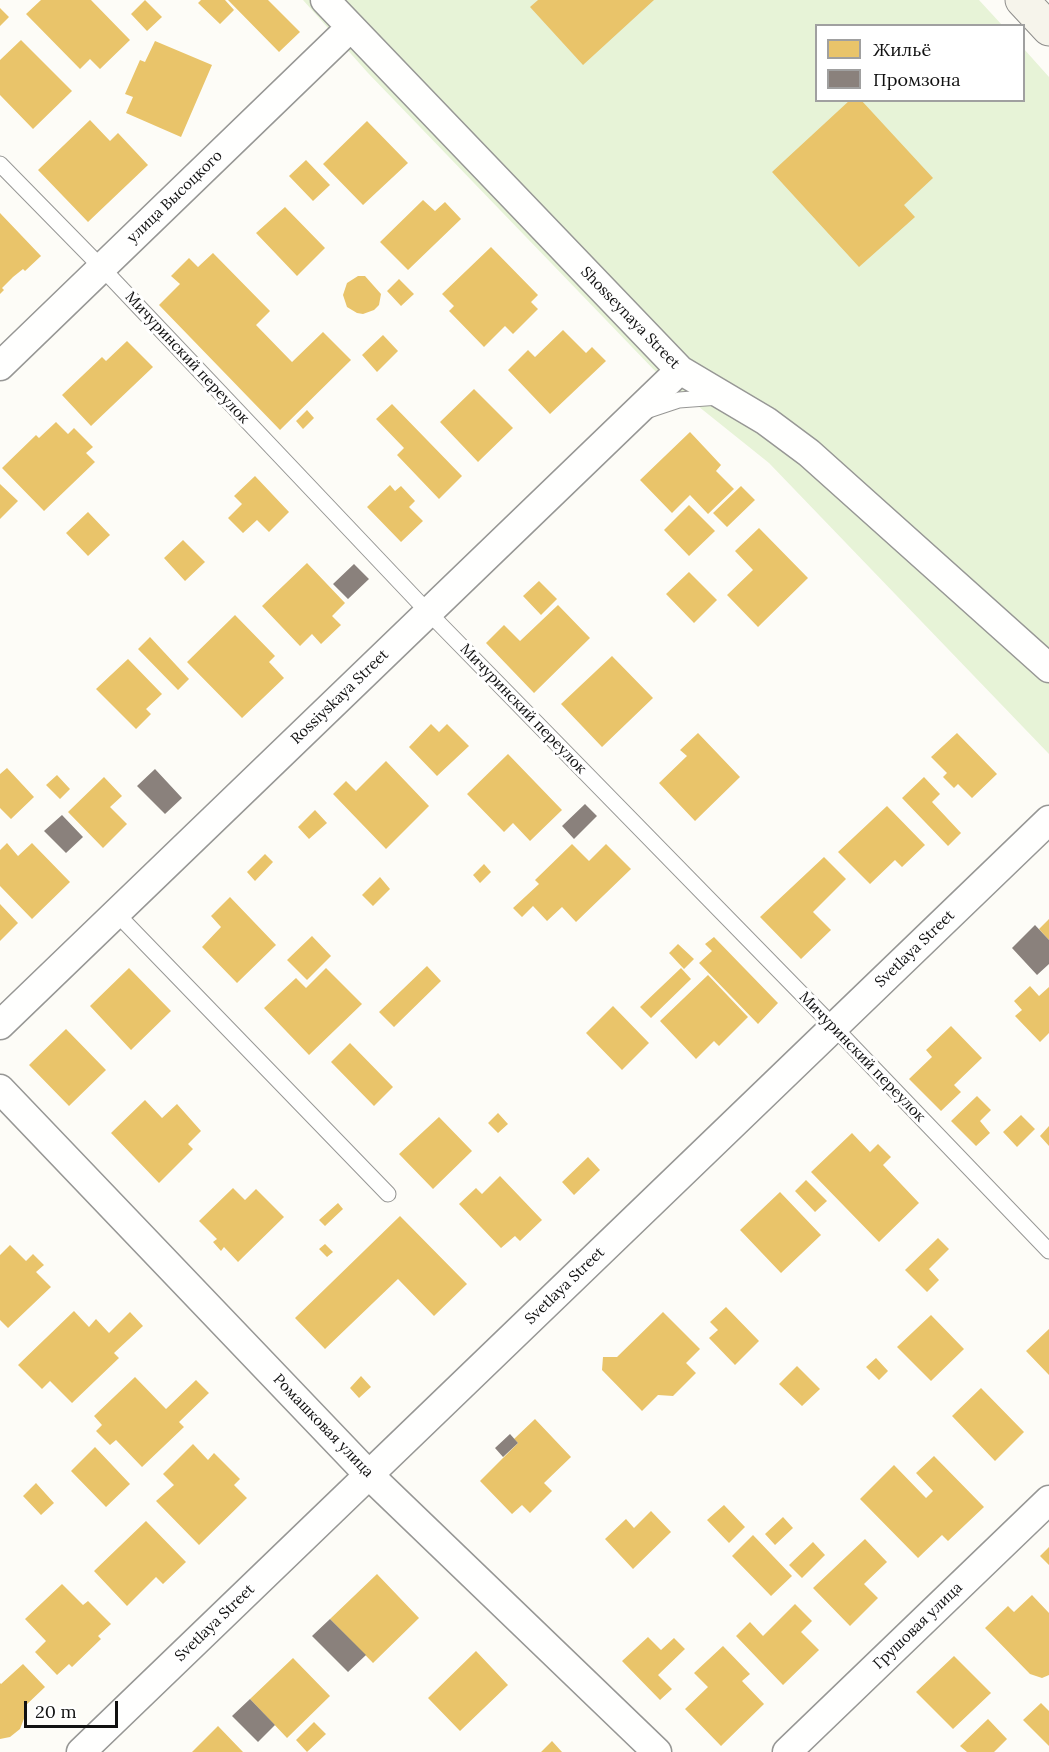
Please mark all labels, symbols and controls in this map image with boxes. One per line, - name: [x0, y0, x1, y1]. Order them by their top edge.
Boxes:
- legend: [815, 24, 1025, 102]
- text: Жильё: [873, 38, 931, 61]
- text: Промзона: [873, 68, 961, 91]
- street label: улица Высоцкого: [124, 147, 226, 247]
- street label: Shosseynaya Street: [577, 263, 683, 373]
- street label: Мичуринский переулок: [121, 288, 253, 428]
- street label: Мичуринский переулок: [456, 640, 590, 778]
- street label: Rossiyskaya Street: [287, 646, 393, 748]
- street label: Svetlaya Street: [872, 907, 958, 991]
- street label: Мичуринский переулок: [795, 988, 929, 1126]
- street label: Svetlaya Street: [522, 1244, 608, 1328]
- street label: Ромашковая улица: [269, 1371, 377, 1481]
- street label: Грушовая улица: [870, 1579, 966, 1673]
- street label: Svetlaya Street: [172, 1581, 258, 1665]
- scale bar: [27, 1689, 122, 1727]
- text: 20 m: [35, 1700, 77, 1723]

